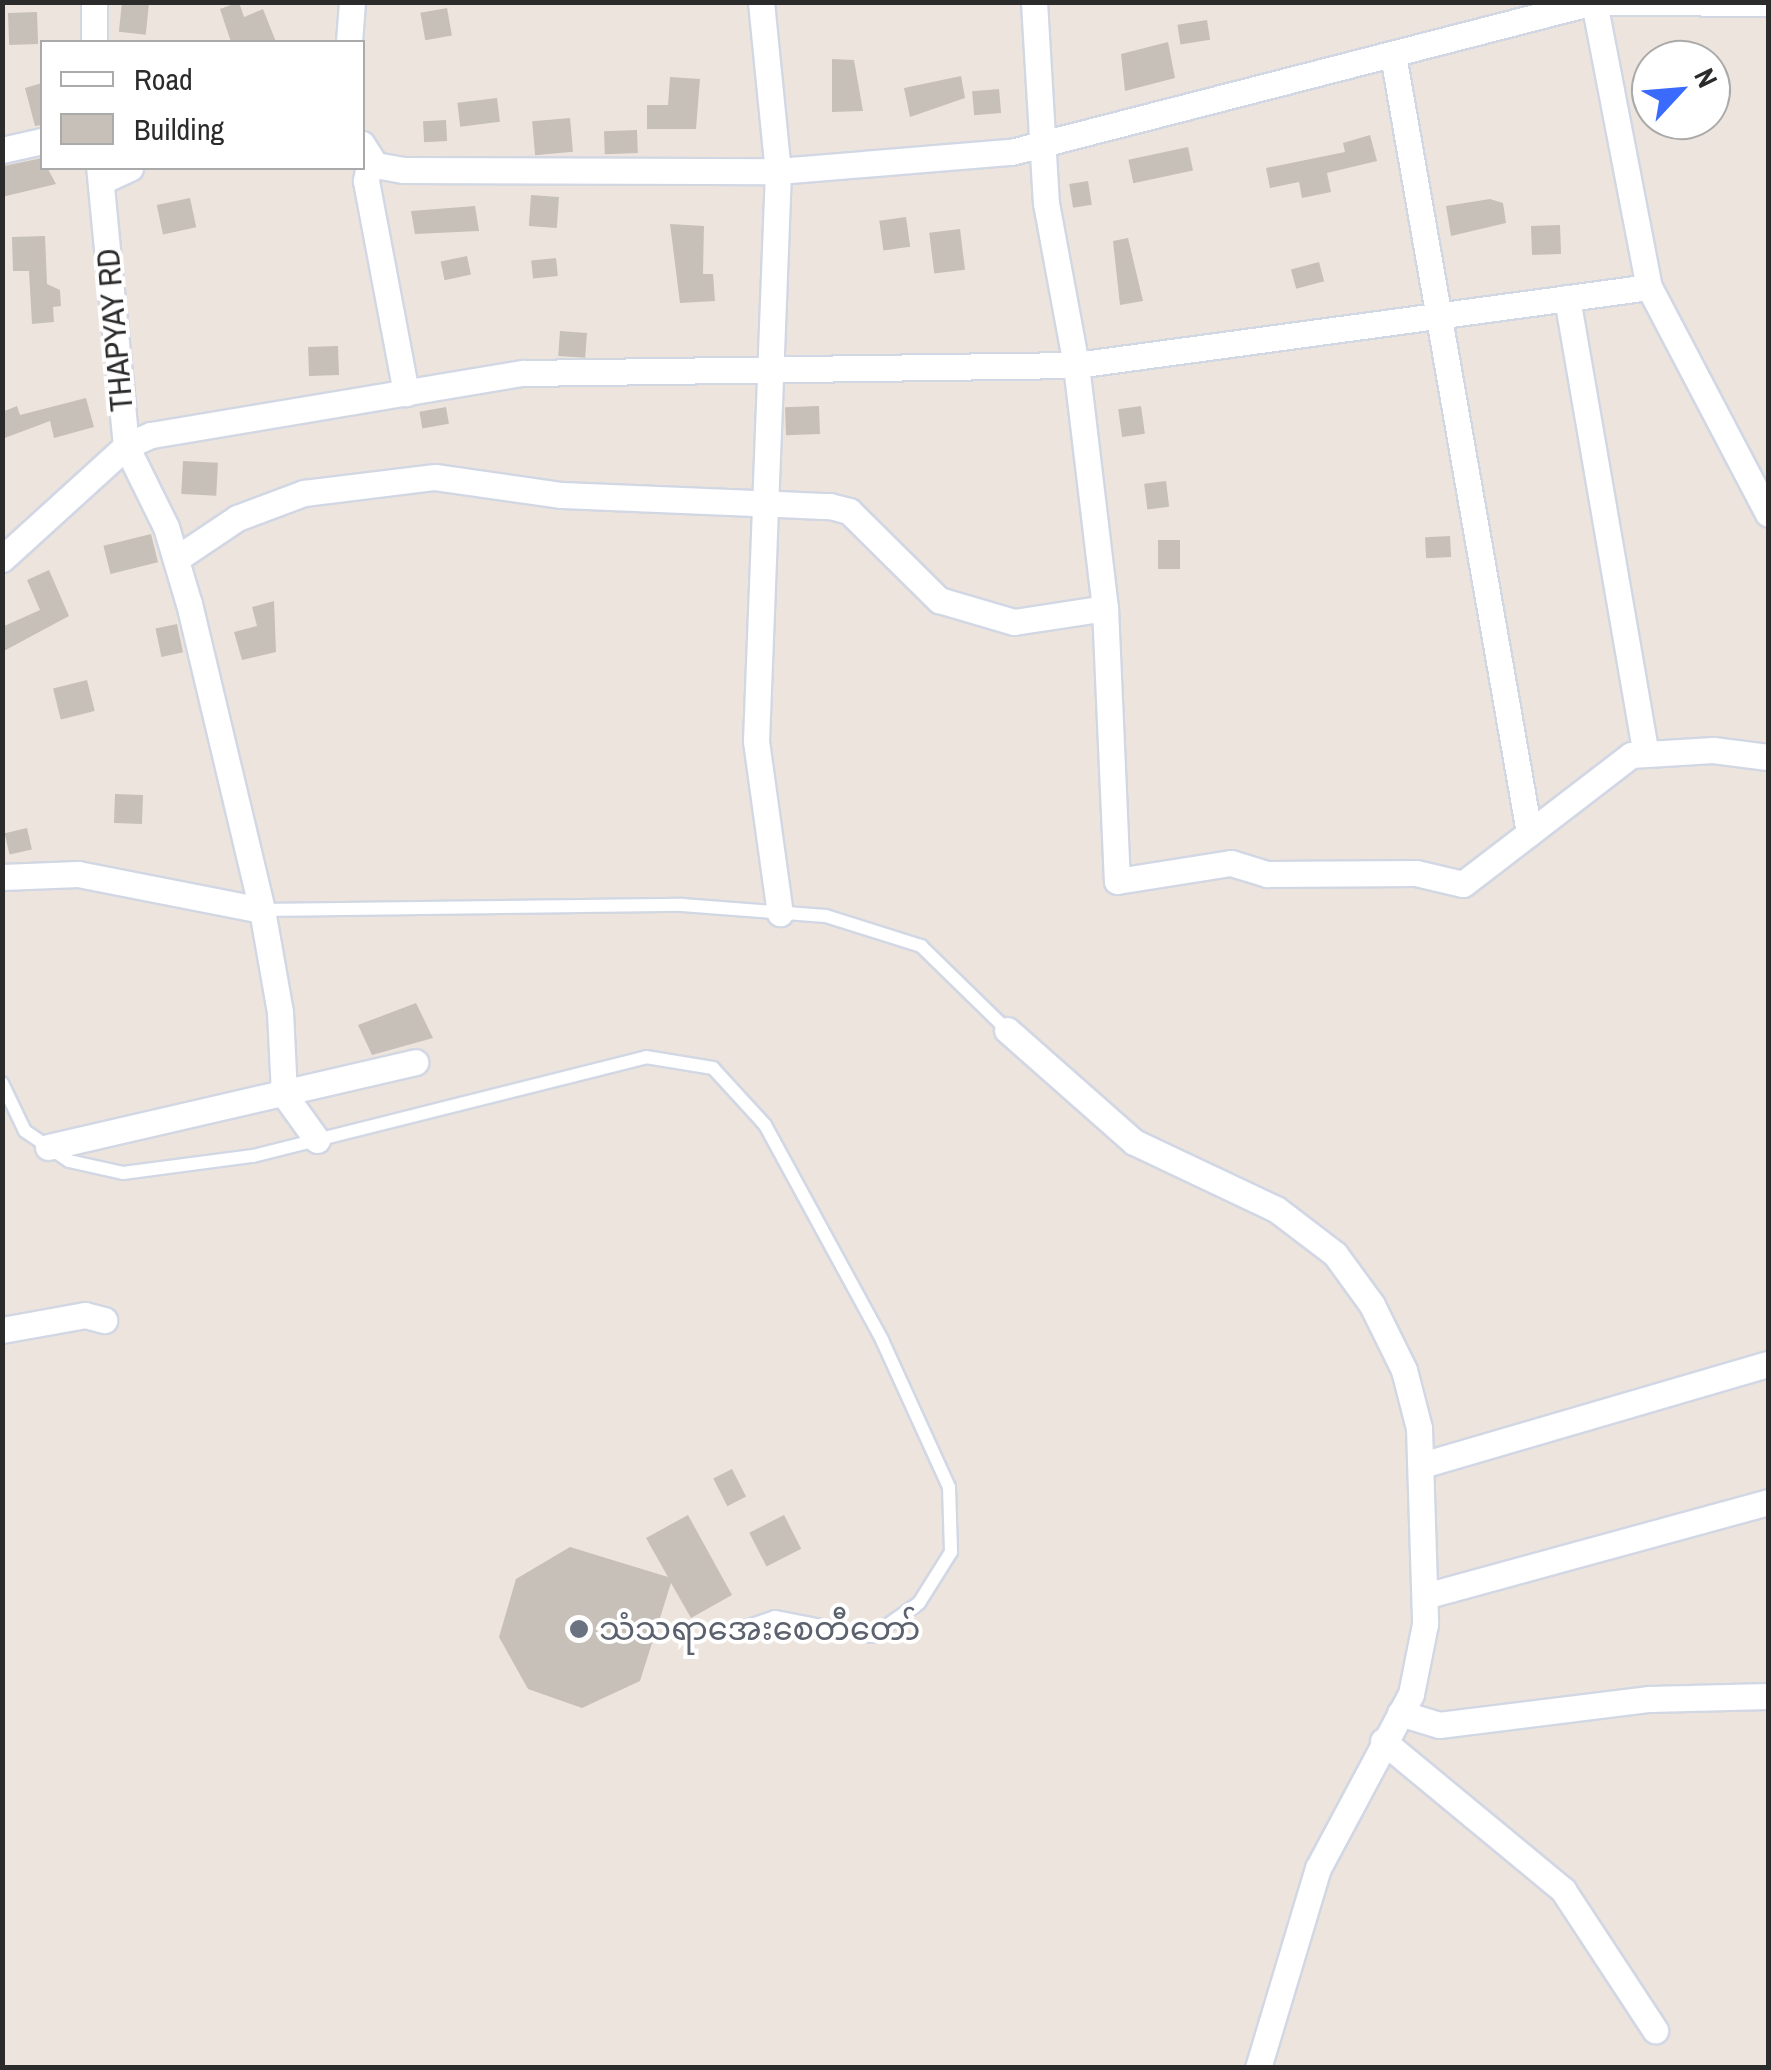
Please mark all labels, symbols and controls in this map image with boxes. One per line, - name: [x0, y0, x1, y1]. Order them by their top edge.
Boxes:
- legend: [40, 40, 365, 170]
- north arrow: [1631, 40, 1731, 140]
- text: Road: [134, 59, 193, 99]
- text: N: [1685, 62, 1727, 93]
- text: Building: [134, 109, 224, 149]
- street label: THAPYAY RD: [89, 247, 141, 413]
- place label: သံသရာအေးစေတီတော်: [599, 1610, 920, 1648]
- marker: သံသရာအေးစေတီတော်: [568, 1618, 590, 1640]

